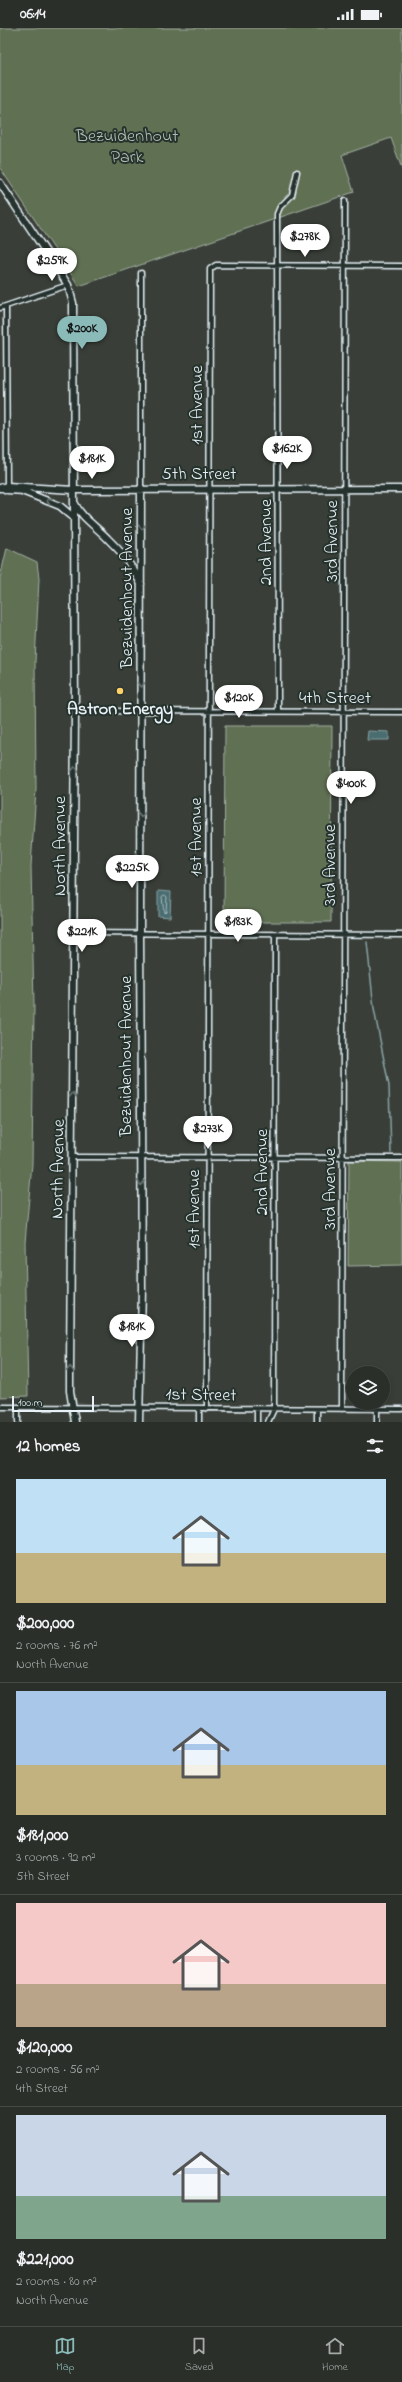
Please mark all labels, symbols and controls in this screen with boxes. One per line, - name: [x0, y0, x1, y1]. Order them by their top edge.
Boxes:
- text: 06:14: [20, 3, 45, 25]
- park label: Bezuidenhout Park: [75, 124, 178, 171]
- pin: $278K: [277, 224, 333, 258]
- text: $278K: [290, 227, 320, 246]
- pin: $259K: [24, 248, 80, 282]
- text: $259K: [36, 251, 68, 270]
- pin: $200K: [54, 316, 110, 350]
- text: $200K: [66, 319, 98, 338]
- street label: 1st Avenue: [185, 364, 211, 445]
- pin: $162K: [259, 436, 315, 470]
- text: $162K: [272, 439, 302, 458]
- pin: $181K: [64, 446, 120, 480]
- text: $181K: [78, 449, 106, 468]
- street label: 5th Street: [162, 462, 236, 488]
- one-way arrow: [45, 498, 53, 506]
- street label: 2nd Avenue: [254, 498, 280, 585]
- street label: 3rd Avenue: [320, 499, 346, 582]
- street label: Bezuidenhout Avenue: [115, 507, 141, 669]
- one-way arrow: [138, 524, 146, 530]
- one-way arrow: [137, 682, 145, 688]
- pin: $120K: [211, 685, 267, 719]
- marker: Astron Energy: [115, 686, 125, 696]
- street label: 4th Street: [299, 686, 371, 712]
- text: $120K: [224, 688, 254, 707]
- place label: Astron Energy: [67, 697, 173, 724]
- one-way arrow: [71, 766, 79, 772]
- pin: $400K: [323, 771, 379, 805]
- text: $400K: [336, 774, 366, 793]
- street label: North Avenue: [48, 795, 74, 896]
- street label: 1st Avenue: [184, 796, 210, 877]
- one-way arrow: [137, 812, 145, 818]
- street label: 3rd Avenue: [318, 823, 344, 906]
- pin: $225K: [104, 855, 160, 889]
- text: $225K: [115, 858, 149, 877]
- pin: $183K: [210, 909, 266, 943]
- text: $183K: [224, 912, 252, 931]
- pin: $221K: [54, 919, 110, 953]
- text: $221K: [66, 922, 98, 941]
- street label: Bezuidenhout Avenue: [114, 975, 140, 1137]
- one-way arrow: [69, 1092, 77, 1098]
- pin: $273K: [180, 1116, 236, 1150]
- street label: North Avenue: [45, 1118, 73, 1219]
- text: $273K: [192, 1119, 224, 1138]
- street label: 2nd Avenue: [250, 1128, 276, 1215]
- street label: 3rd Avenue: [318, 1147, 344, 1230]
- street label: 1st Avenue: [182, 1168, 208, 1249]
- one-way arrow: [136, 1180, 145, 1186]
- one-way arrow: [68, 1236, 76, 1242]
- pin: $181K: [104, 1314, 160, 1348]
- text: $181K: [118, 1317, 146, 1336]
- one-way arrow: [66, 1366, 74, 1372]
- map controls: [346, 1366, 390, 1410]
- button: layers: [346, 1366, 390, 1410]
- one-way arrow: [136, 1367, 145, 1373]
- street label: 1st Street: [165, 1382, 237, 1410]
- scale bar: [12, 1394, 94, 1413]
- text: 100 m: [18, 1395, 42, 1411]
- text: 12 homes: [16, 1434, 80, 1459]
- icon: filters: [364, 1435, 386, 1457]
- icon: home: [165, 1505, 237, 1577]
- text: $200,000: [16, 1611, 74, 1636]
- text: 2 rooms · 76 m²: [16, 1636, 98, 1655]
- text: North Avenue: [16, 1655, 88, 1674]
- icon: home: [165, 1717, 237, 1789]
- text: $181,000: [16, 1823, 68, 1848]
- text: 3 rooms · 92 m²: [16, 1848, 96, 1867]
- text: 5th Street: [16, 1867, 70, 1886]
- icon: home: [165, 1929, 237, 2001]
- text: $120,000: [16, 2035, 72, 2060]
- text: 2 rooms · 56 m²: [16, 2060, 100, 2079]
- text: 4th Street: [16, 2079, 68, 2098]
- icon: home: [165, 2141, 237, 2213]
- text: $221,000: [16, 2247, 74, 2272]
- text: 2 rooms · 80 m²: [16, 2272, 97, 2291]
- text: North Avenue: [16, 2291, 88, 2310]
- tab: Map: [54, 2335, 76, 2375]
- tab: Saved: [185, 2335, 214, 2375]
- tab: Home: [322, 2335, 348, 2375]

